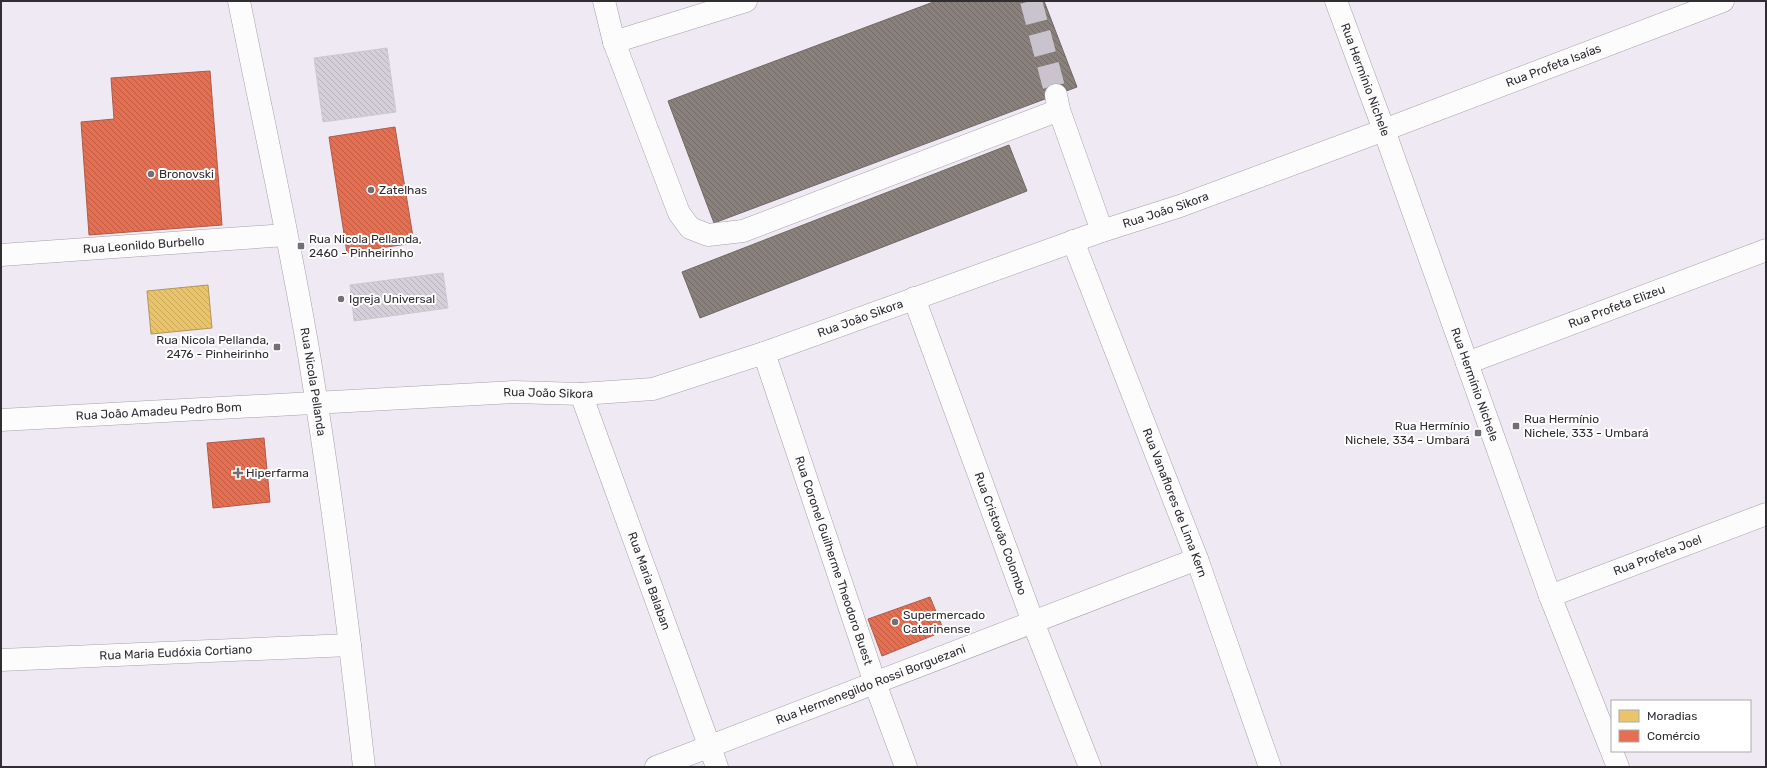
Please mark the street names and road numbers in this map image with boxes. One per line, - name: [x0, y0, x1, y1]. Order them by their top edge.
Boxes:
- street label: Rua Hermínio Nichele: [1338, 21, 1393, 138]
- street label: Rua Profeta Isaías: [1504, 41, 1603, 90]
- street label: Rua João Sikora: [1121, 189, 1211, 231]
- street label: Rua Leonildo Burbello: [83, 234, 205, 256]
- street label: Rua Profeta Elizeu: [1566, 282, 1667, 331]
- street label: Rua João Sikora: [816, 296, 905, 340]
- street label: Rua Nicola Pellanda: [297, 326, 329, 437]
- street label: Rua Hermínio Nichele: [1448, 326, 1501, 444]
- street label: Rua João Sikora: [503, 385, 594, 401]
- street label: Rua João Amadeu Pedro Bom: [75, 400, 242, 423]
- street label: Rua Vanaflores de Lima Kern: [1140, 426, 1210, 579]
- street label: Rua Coronel Guilherme Theodoro Buest: [792, 454, 876, 667]
- street label: Rua Cristovão Colombo: [972, 470, 1030, 597]
- street label: Rua Maria Balaban: [625, 530, 673, 632]
- street label: Rua Profeta Joel: [1611, 532, 1704, 578]
- street label: Rua Maria Eudóxia Cortiano: [99, 642, 253, 663]
- street label: Rua Hermenegildo Rossi Borguezani: [774, 642, 968, 727]

